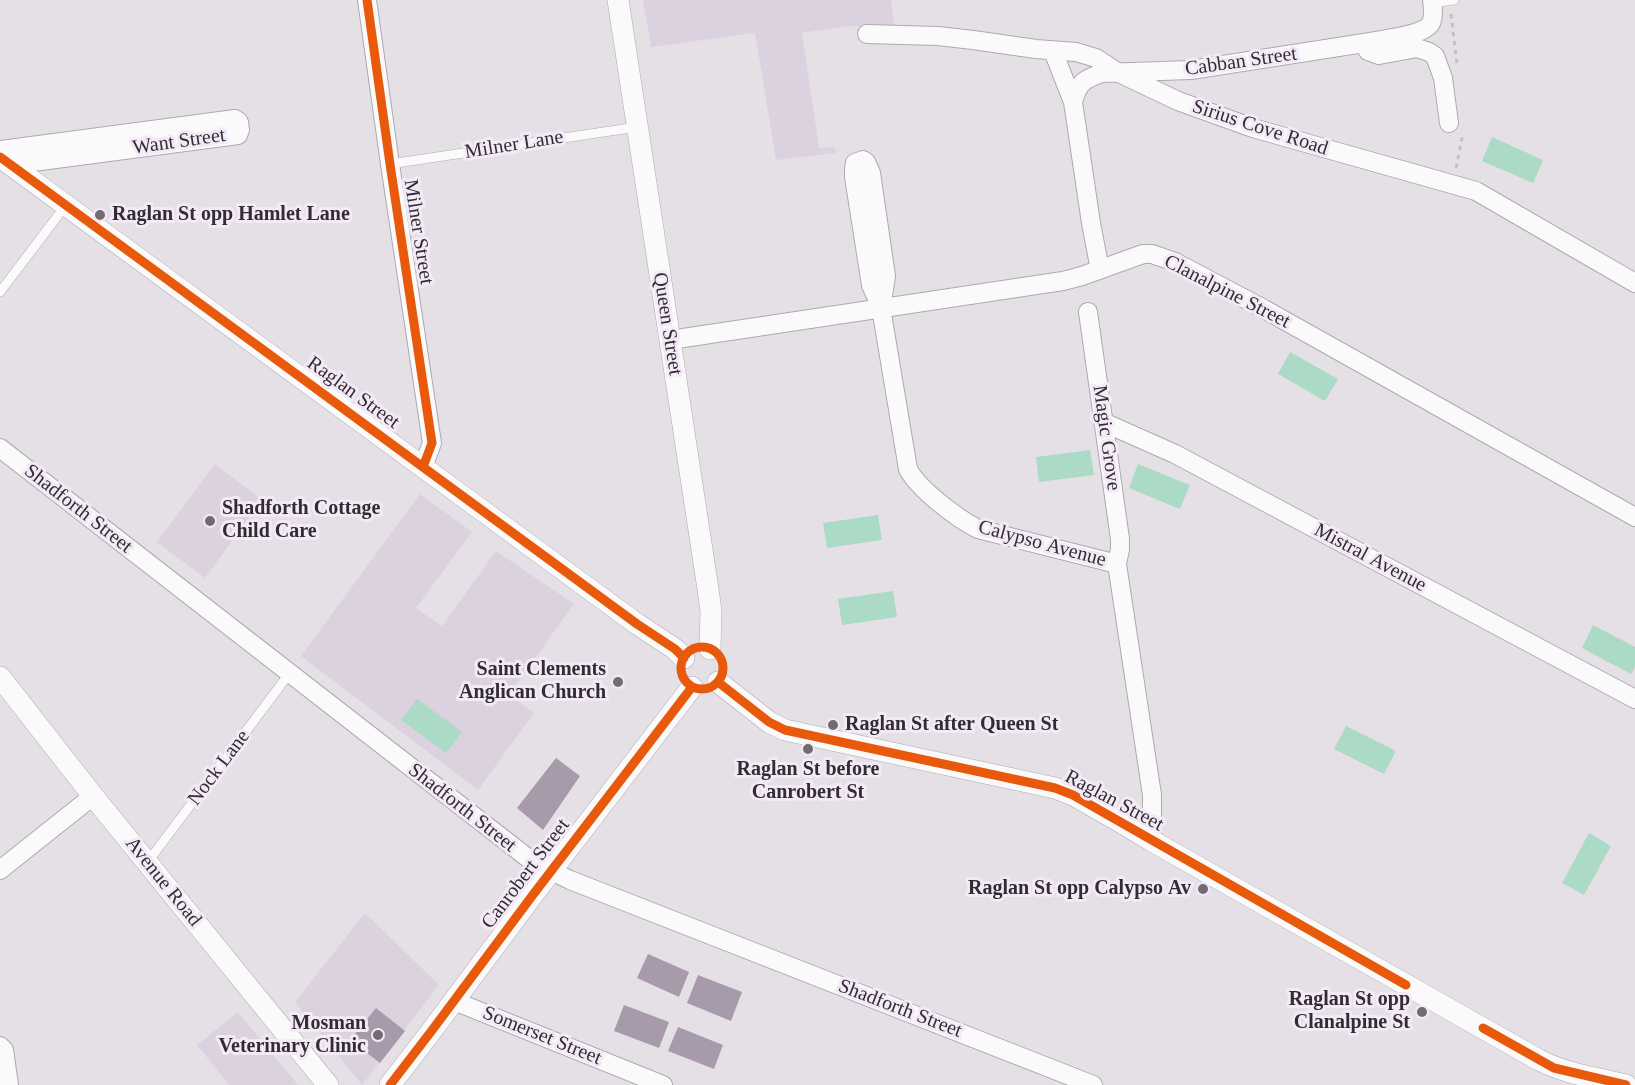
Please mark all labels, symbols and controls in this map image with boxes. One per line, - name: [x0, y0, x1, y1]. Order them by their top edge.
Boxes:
- street label: Cabban Street: [1184, 42, 1298, 82]
- street label: Sirius Cove Road: [1189, 95, 1331, 161]
- street label: Want Street: [131, 124, 227, 160]
- street label: Milner Lane: [463, 125, 565, 165]
- street label: Milner Street: [398, 178, 438, 286]
- place label: Raglan St opp Hamlet Lane: [112, 203, 350, 227]
- marker: Raglan St opp Hamlet Lane: [93, 208, 107, 222]
- street label: Clanalpine Street: [1160, 250, 1294, 334]
- street label: Queen Street: [647, 271, 687, 377]
- street label: Raglan Street: [302, 351, 404, 435]
- street label: Magic Grove: [1087, 384, 1125, 492]
- street label: Shadforth Street: [19, 459, 137, 559]
- place label: Shadforth Cottage Child Care: [222, 497, 380, 544]
- marker: Shadforth Cottage Child Care: [203, 514, 217, 528]
- street label: Calypso Avenue: [975, 515, 1109, 573]
- street label: Mistral Avenue: [1310, 518, 1430, 598]
- place label: Saint Clements Anglican Church: [459, 658, 606, 705]
- marker: Saint Clements Anglican Church: [611, 675, 625, 689]
- place label: Raglan St after Queen St: [845, 713, 1058, 737]
- marker: Raglan St after Queen St: [826, 718, 840, 732]
- street label: Nock Lane: [183, 726, 255, 810]
- marker: Raglan St before Canrobert St: [801, 742, 815, 756]
- street label: Shadforth Street: [403, 758, 521, 858]
- place label: Raglan St before Canrobert St: [737, 758, 879, 805]
- street label: Raglan Street: [1061, 765, 1167, 837]
- street label: Canrobert Street: [477, 814, 575, 934]
- street label: Avenue Road: [120, 833, 206, 931]
- place label: Raglan St opp Calypso Av: [968, 877, 1191, 901]
- marker: Raglan St opp Calypso Av: [1196, 882, 1210, 896]
- street label: Shadforth Street: [835, 974, 965, 1044]
- place label: Raglan St opp Clanalpine St: [1289, 988, 1410, 1035]
- street label: Somerset Street: [479, 1001, 605, 1071]
- marker: Raglan St opp Clanalpine St: [1415, 1005, 1429, 1019]
- place label: Mosman Veterinary Clinic: [218, 1012, 366, 1059]
- marker: Mosman Veterinary Clinic: [371, 1028, 385, 1042]

